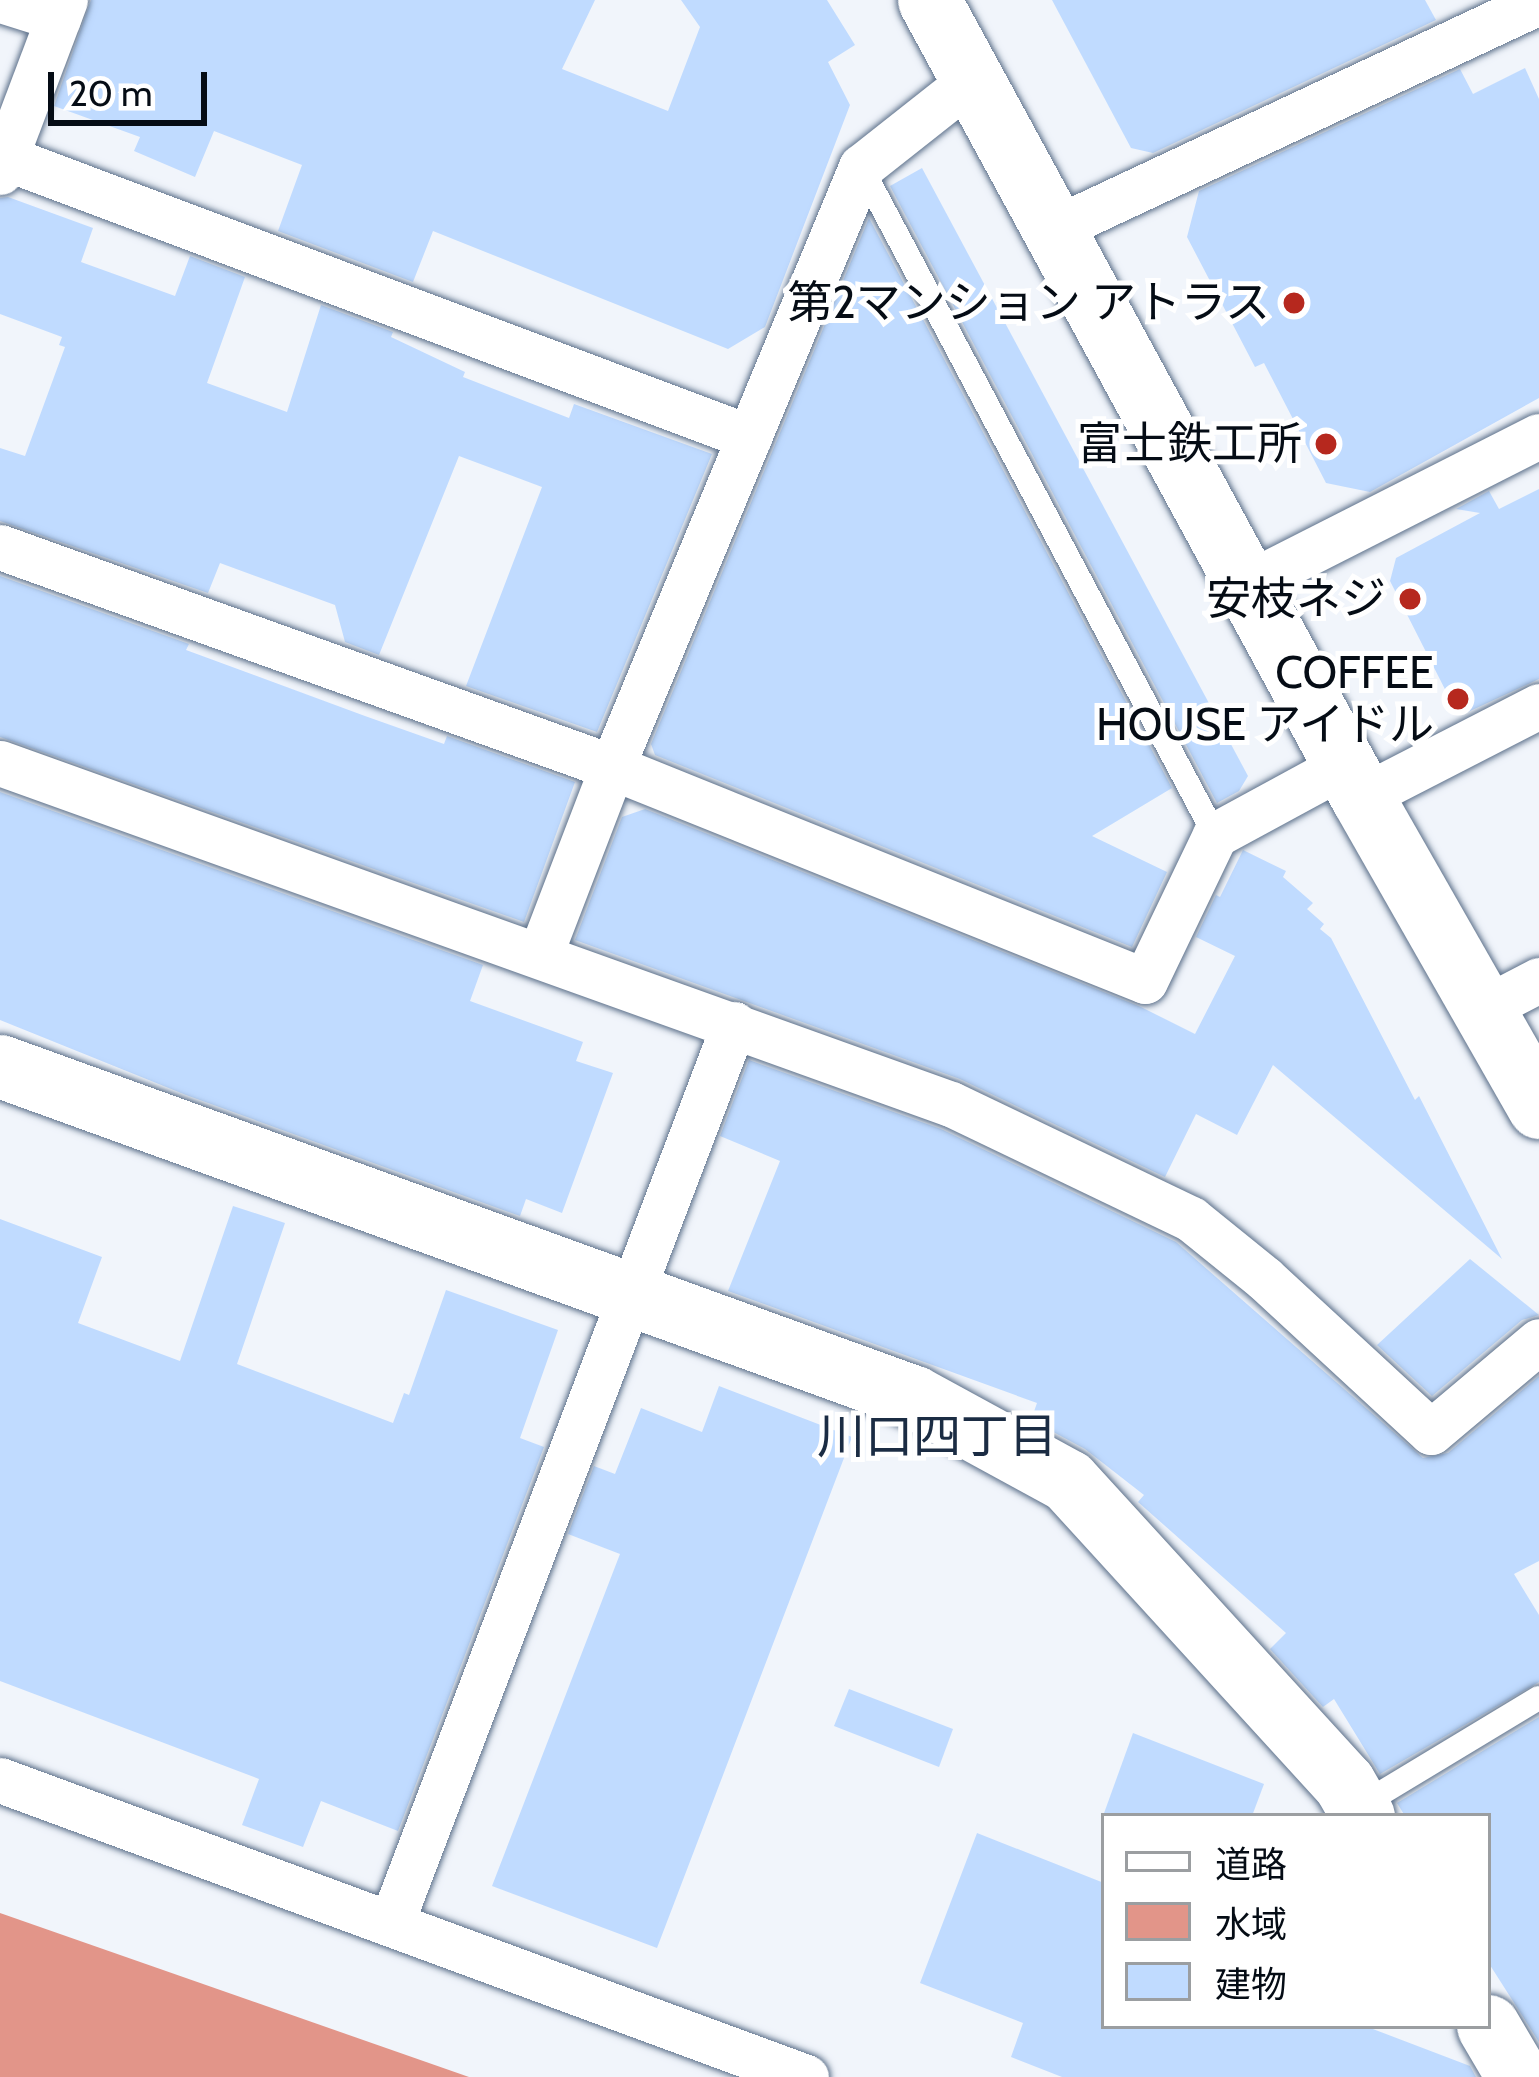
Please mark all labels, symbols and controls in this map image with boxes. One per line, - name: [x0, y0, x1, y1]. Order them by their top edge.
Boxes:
- scale bar: [54, 48, 213, 122]
- text: 20 m: [69, 71, 153, 115]
- place label: 第2マンション アトラス: [786, 276, 1270, 330]
- marker: 第2マンション アトラス: [1281, 290, 1307, 316]
- place label: 富士鉄工所: [1077, 417, 1302, 471]
- marker: 富士鉄工所: [1313, 431, 1339, 457]
- place label: 安枝ネジ: [1206, 572, 1386, 626]
- marker: 安枝ネジ: [1397, 586, 1423, 612]
- place label: COFFEE HOUSE アイドル: [1094, 646, 1434, 752]
- marker: COFFEE HOUSE アイドル: [1445, 686, 1471, 712]
- district label: 川口四丁目: [817, 1408, 1057, 1466]
- legend: [1101, 1813, 1491, 2029]
- text: 道路: [1215, 1842, 1287, 1886]
- text: 水域: [1215, 1902, 1287, 1946]
- text: 建物: [1215, 1962, 1287, 2006]

